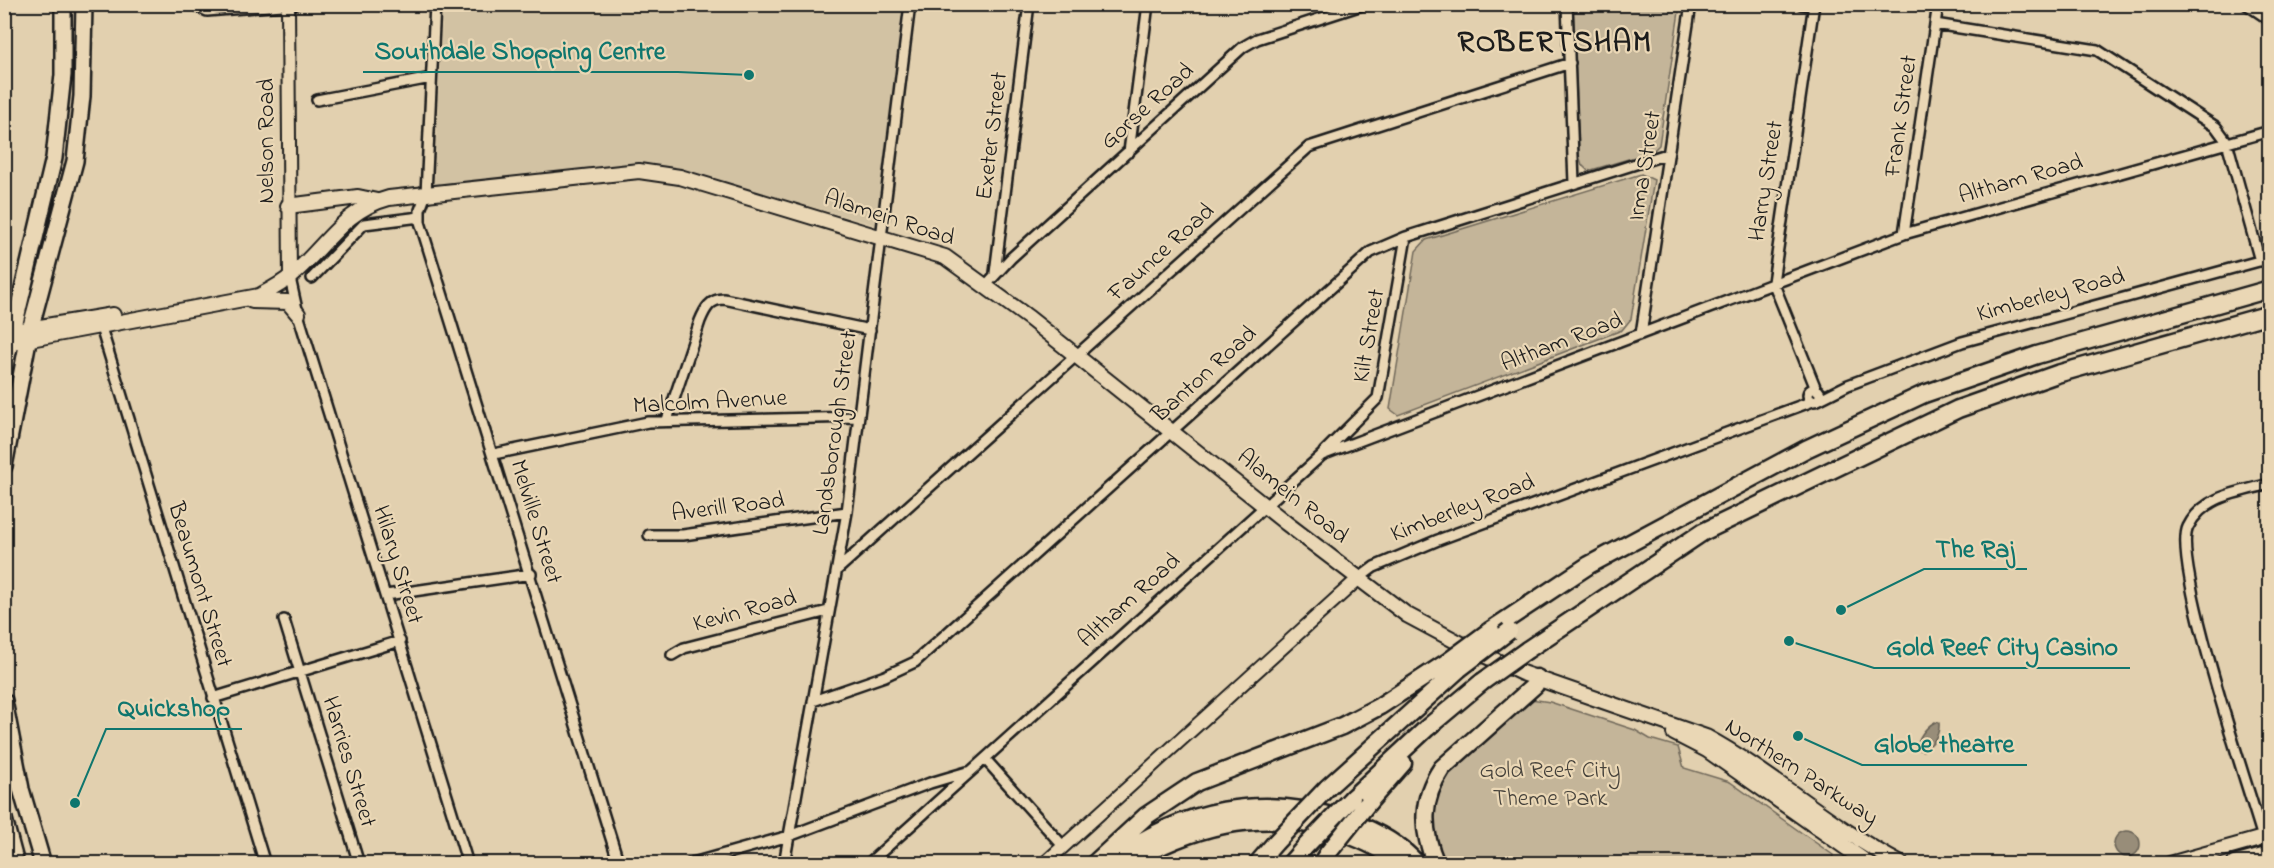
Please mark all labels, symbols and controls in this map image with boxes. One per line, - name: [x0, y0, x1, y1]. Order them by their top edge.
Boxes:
- district label: ROBERTSHAM: [1457, 22, 1653, 66]
- callout: Southdale Shopping Centre: [363, 28, 678, 72]
- text: Southdale Shopping Centre: [375, 34, 667, 73]
- street label: Frank Street: [1876, 53, 1928, 180]
- street label: Gorse Road: [1093, 55, 1203, 159]
- street label: Exeter Street: [968, 70, 1018, 202]
- street label: Nelson Road: [250, 78, 285, 204]
- street label: Irma Street: [1620, 108, 1672, 224]
- street label: Harry Street: [1740, 118, 1795, 244]
- street label: Altham Road: [1955, 145, 2088, 214]
- street label: Alamein Road: [819, 181, 959, 257]
- street label: Faunce Road: [1100, 195, 1224, 311]
- street label: Kimberley Road: [1973, 259, 2130, 334]
- street label: Kilt Street: [1345, 286, 1395, 386]
- street label: Altham Road: [1496, 304, 1629, 382]
- street label: Banton Road: [1144, 318, 1266, 433]
- street label: Landsborough Street: [804, 329, 868, 537]
- street label: Malcolm Avenue: [632, 381, 788, 425]
- street label: Alamein Road: [1228, 441, 1356, 554]
- street label: Melville Street: [500, 456, 570, 588]
- street label: Kimberley Road: [1386, 465, 1541, 553]
- street label: Averill Road: [670, 484, 787, 532]
- street label: Beaumont Street: [157, 497, 241, 672]
- street label: Hilary Street: [361, 501, 432, 629]
- callout: The Raj: [1924, 525, 2027, 569]
- text: The Raj: [1935, 532, 2016, 570]
- street label: Altham Road: [1071, 545, 1190, 657]
- street label: Kevin Road: [689, 581, 801, 643]
- callout: Gold Reef City Casino: [1874, 624, 2130, 668]
- text: Gold Reef City Casino: [1886, 630, 2118, 668]
- callout: Quickshop: [106, 685, 242, 729]
- text: Quickshop: [118, 691, 230, 729]
- street label: Harries Street: [311, 692, 385, 832]
- street label: Northern Parkway: [1717, 710, 1885, 837]
- callout: Globe theatre: [1862, 721, 2027, 765]
- text: Globe theatre: [1874, 727, 2016, 765]
- park label: Gold Reef City Theme Park: [1479, 754, 1621, 817]

